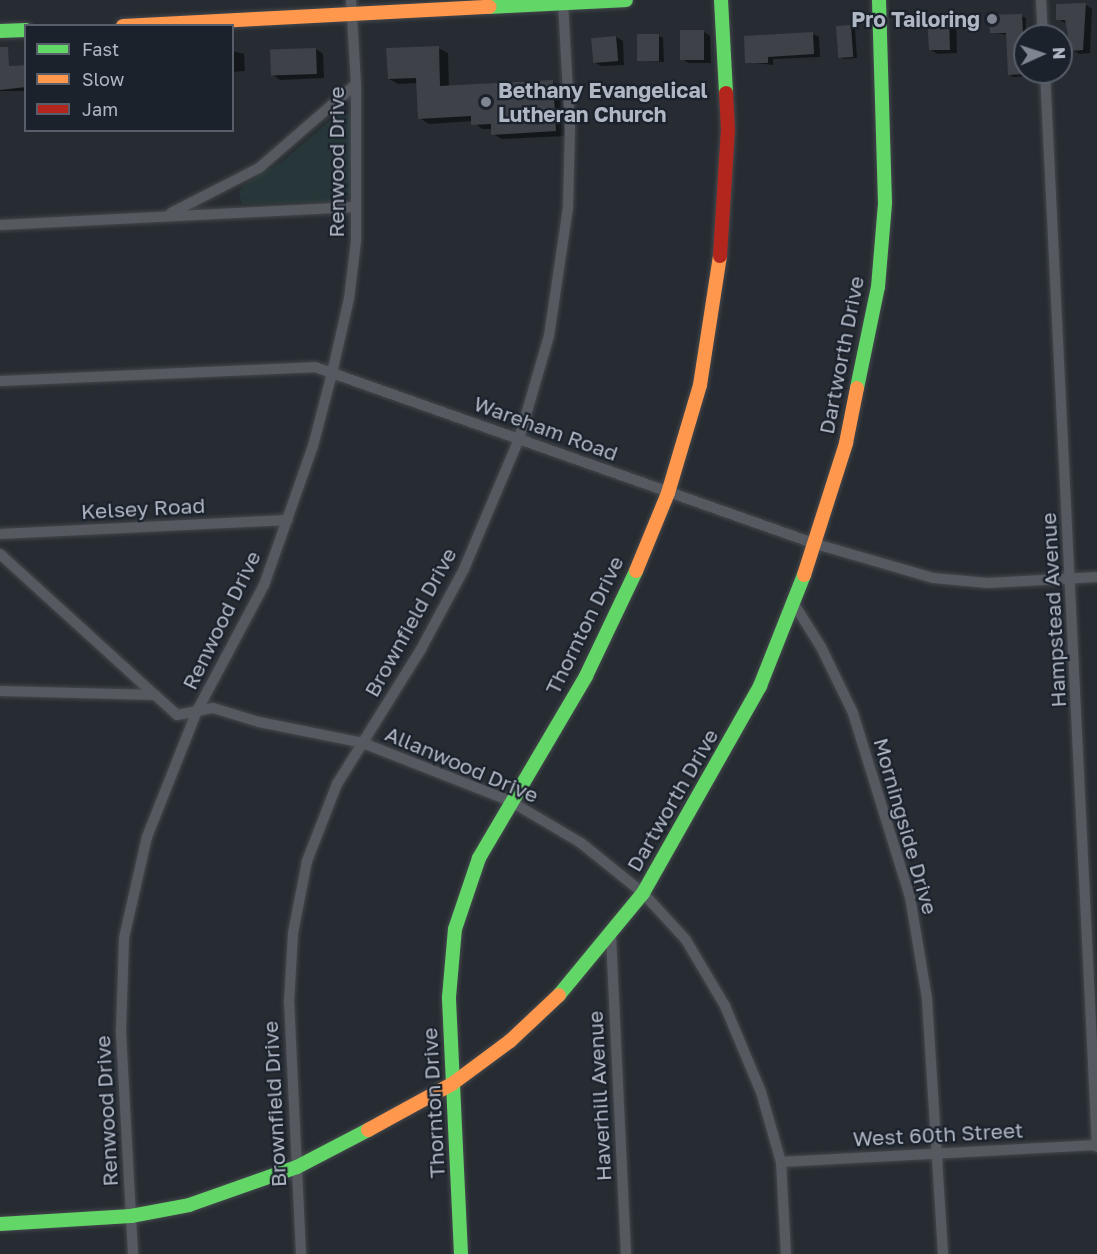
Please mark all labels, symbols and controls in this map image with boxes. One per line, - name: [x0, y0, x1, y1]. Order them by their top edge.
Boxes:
- place label: Pro Tailoring: [851, 6, 980, 32]
- marker: Pro Tailoring: [985, 12, 999, 26]
- legend: [24, 24, 234, 132]
- north arrow: [1013, 24, 1073, 84]
- text: Fast: [82, 38, 119, 60]
- text: N: [1049, 47, 1069, 60]
- text: Slow: [82, 68, 124, 90]
- place label: Bethany Evangelical Lutheran Church: [498, 77, 708, 127]
- street label: Renwood Drive: [323, 86, 349, 238]
- marker: Bethany Evangelical Lutheran Church: [479, 95, 493, 109]
- text: Jam: [82, 98, 118, 120]
- street label: Dartworth Drive: [813, 274, 869, 436]
- street label: Wareham Road: [471, 390, 621, 466]
- street label: Kelsey Road: [80, 492, 206, 524]
- street label: Hampstead Avenue: [1035, 512, 1071, 708]
- street label: Brownfield Drive: [359, 543, 461, 701]
- street label: Renwood Drive: [177, 547, 265, 693]
- street label: Thornton Drive: [540, 552, 628, 698]
- street label: Allanwood Drive: [382, 720, 542, 808]
- street label: Dartworth Drive: [621, 724, 723, 876]
- street label: Morningside Drive: [869, 735, 943, 917]
- street label: Haverhill Avenue: [582, 1010, 616, 1182]
- street label: Brownfield Drive: [257, 1020, 291, 1188]
- street label: Thornton Drive: [416, 1027, 450, 1179]
- street label: Renwood Drive: [89, 1035, 123, 1187]
- street label: West 60th Street: [852, 1117, 1024, 1151]

